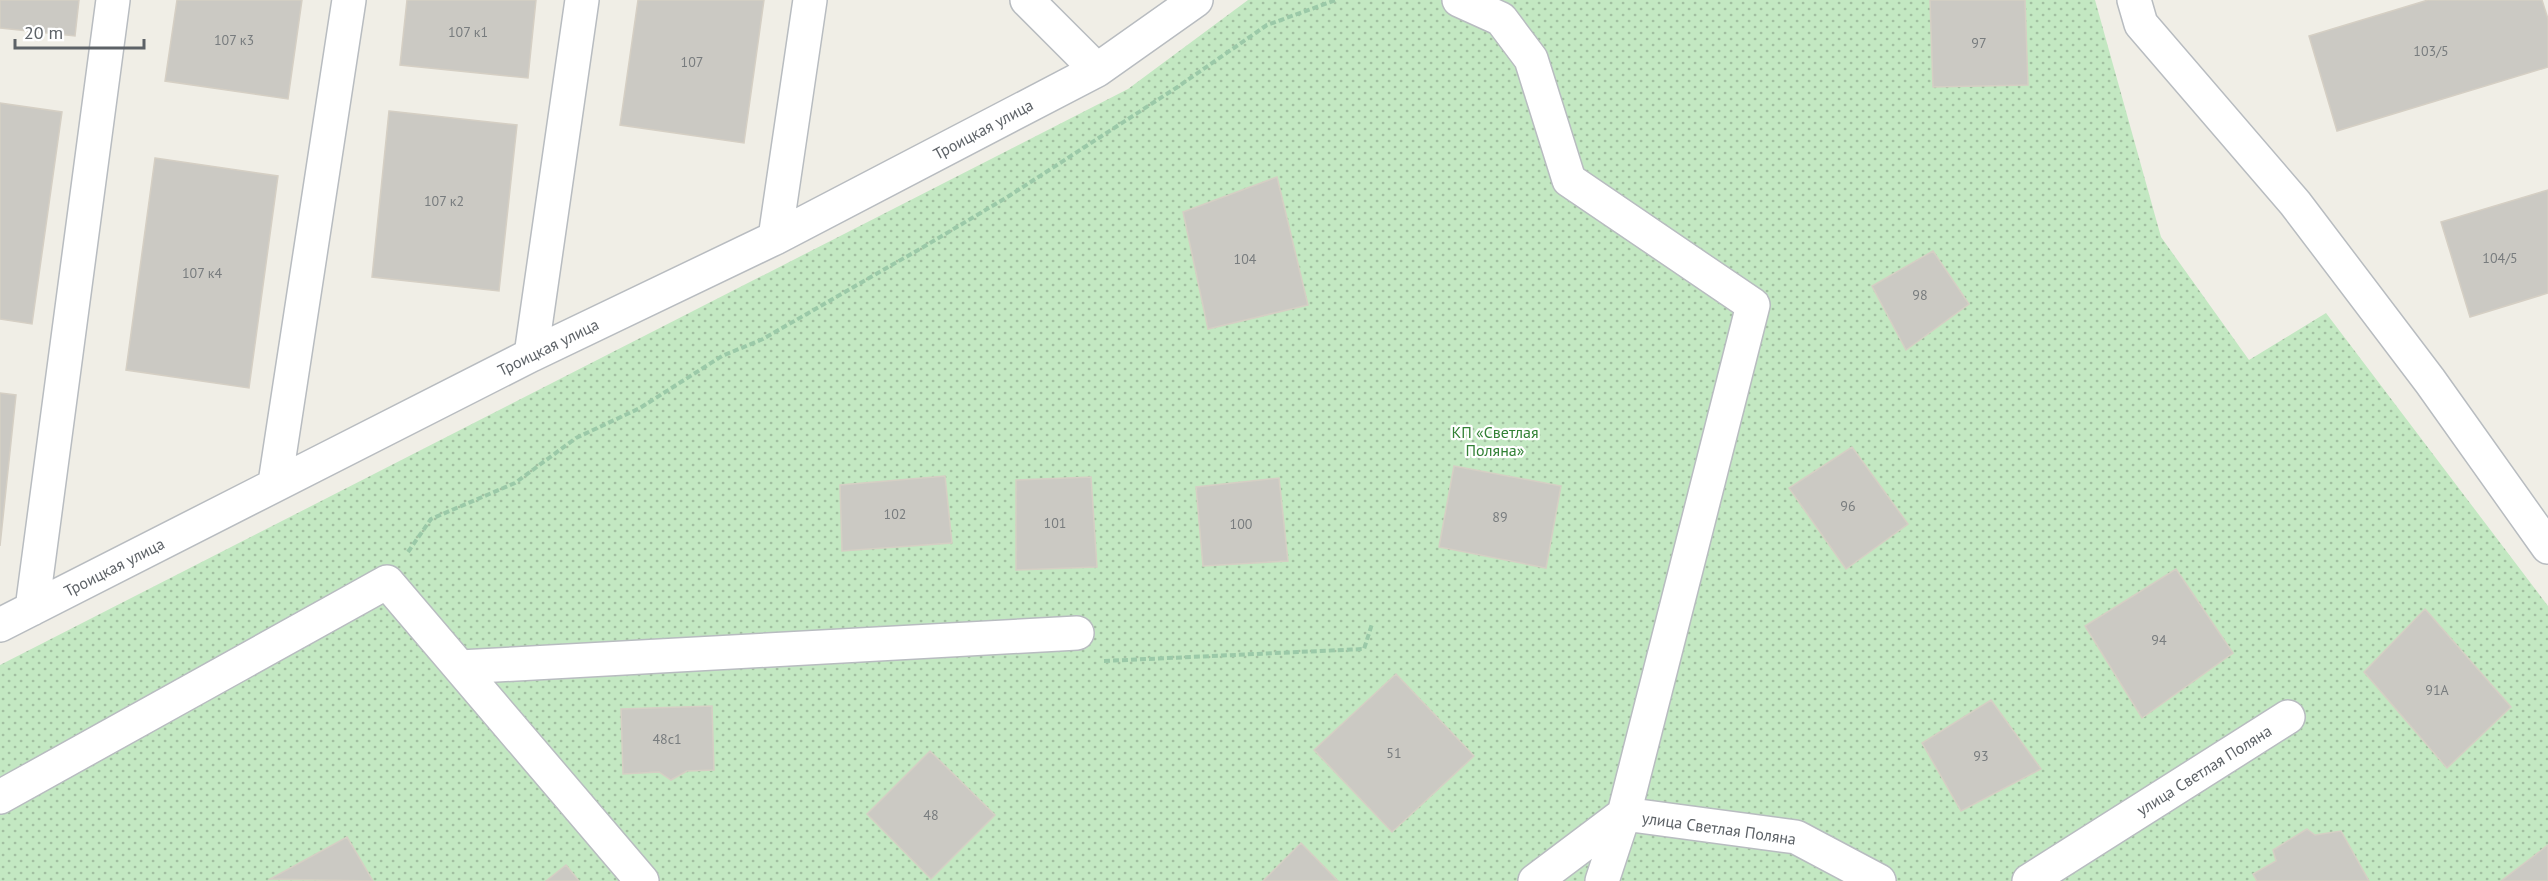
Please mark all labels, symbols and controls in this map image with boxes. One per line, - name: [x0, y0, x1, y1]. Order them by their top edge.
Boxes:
- scale bar: [15, 12, 144, 50]
- text: 20 m: [24, 21, 63, 44]
- house number: 107 к1: [448, 23, 488, 41]
- house number: 107 к3: [214, 31, 254, 49]
- house number: 97: [1971, 34, 1987, 52]
- house number: 103/5: [2413, 42, 2449, 60]
- house number: 107: [681, 53, 703, 71]
- street label: Троицкая улица: [930, 94, 1036, 164]
- house number: 107 к2: [424, 192, 464, 210]
- house number: 104/5: [2482, 249, 2518, 267]
- house number: 104: [1234, 250, 1257, 268]
- house number: 107 к4: [182, 264, 222, 282]
- house number: 98: [1912, 286, 1928, 304]
- street label: Троицкая улица: [494, 314, 602, 380]
- park label: КП «Светлая Поляна»: [1451, 422, 1539, 460]
- house number: 96: [1840, 497, 1856, 515]
- house number: 102: [884, 505, 906, 523]
- house number: 89: [1492, 508, 1508, 526]
- house number: 101: [1044, 514, 1066, 532]
- house number: 100: [1230, 515, 1253, 533]
- street label: Троицкая улица: [60, 533, 168, 601]
- house number: 94: [2151, 631, 2167, 649]
- house number: 91А: [2425, 681, 2450, 699]
- street label: улица Светлая Поляна: [2133, 720, 2275, 820]
- house number: 48с1: [652, 730, 682, 748]
- house number: 51: [1386, 744, 1402, 762]
- house number: 93: [1973, 747, 1989, 765]
- house number: 48: [923, 806, 939, 824]
- street label: улица Светлая Поляна: [1641, 807, 1797, 849]

